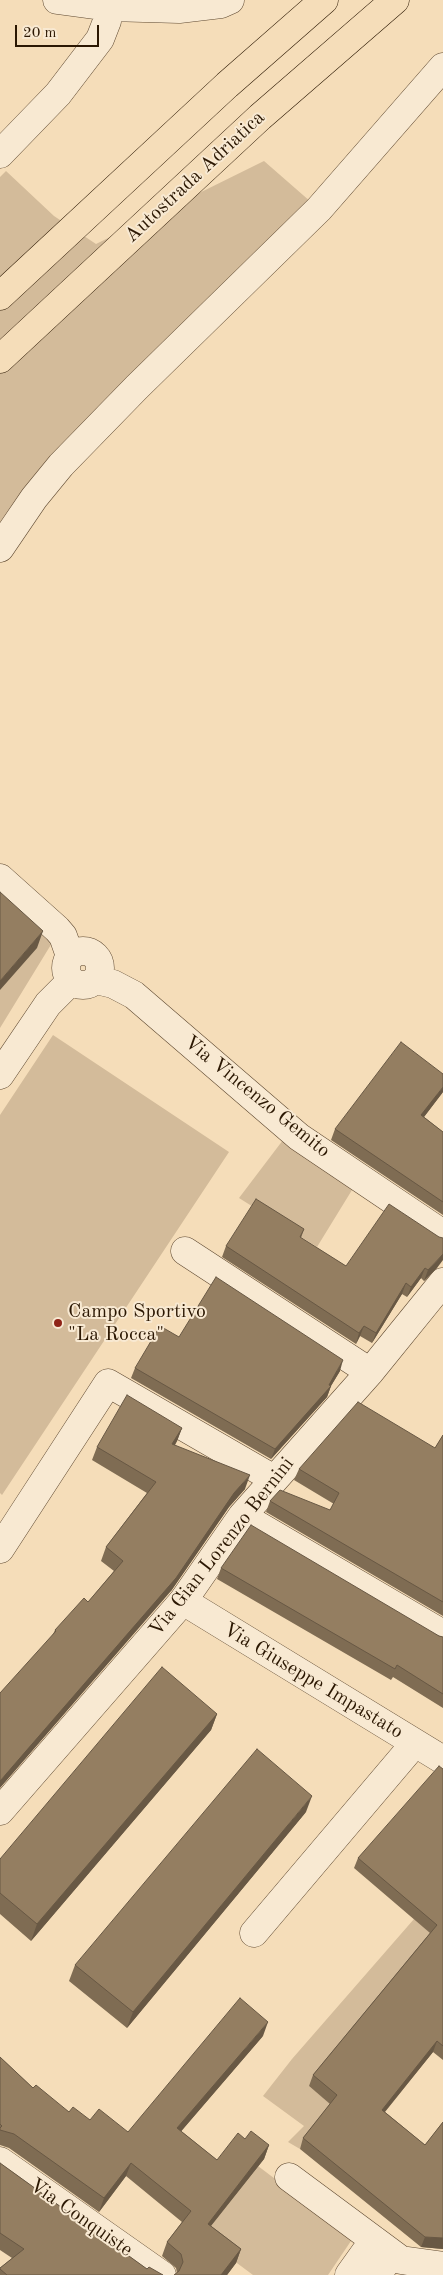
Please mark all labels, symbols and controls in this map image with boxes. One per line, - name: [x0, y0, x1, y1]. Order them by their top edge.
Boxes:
- scale bar: [18, 15, 101, 47]
- text: 20 m: [23, 26, 57, 41]
- street label: Autostrada Adriatica: [120, 106, 270, 248]
- street label: Via Vincenzo Gemito: [179, 1031, 335, 1163]
- place label: Campo Sportivo "La Rocca": [68, 1300, 206, 1347]
- marker: Campo Sportivo "La Rocca": [52, 1317, 64, 1329]
- street label: Via Gian Lorenzo Bernini: [145, 1453, 299, 1641]
- street label: Via Giuseppe Impastato: [219, 1618, 407, 1744]
- street label: Via Conquiste: [25, 2174, 137, 2262]

